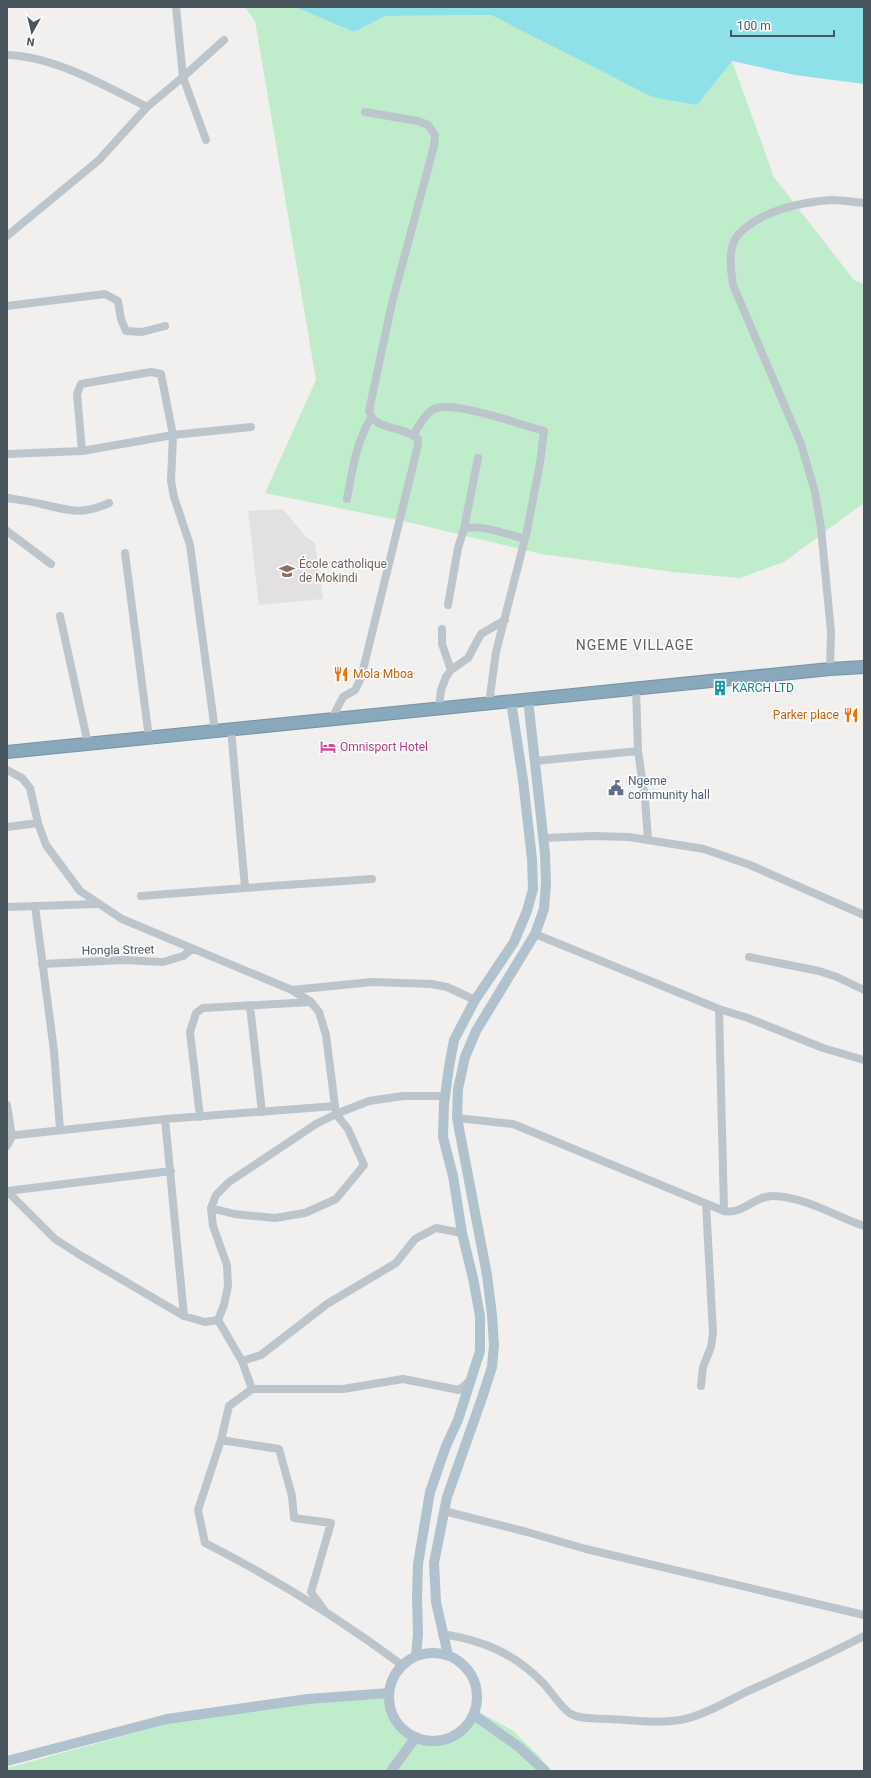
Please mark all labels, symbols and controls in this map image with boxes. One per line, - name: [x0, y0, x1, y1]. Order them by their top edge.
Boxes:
- north arrow: [12, 12, 52, 52]
- scale bar: [731, 12, 834, 38]
- text: 100 m: [737, 19, 771, 33]
- text: N: [26, 34, 35, 48]
- place label: École catholique de Mokindi: [299, 556, 387, 585]
- school or university icon: École catholique de Mokindi: [278, 562, 296, 580]
- district label: NGEME VILLAGE: [576, 637, 694, 653]
- restaurant icon: Mola Mboa: [332, 665, 350, 683]
- place label: Mola Mboa: [353, 667, 413, 681]
- building icon: KARCH LTD: [711, 679, 729, 697]
- place label: KARCH LTD: [732, 681, 794, 695]
- restaurant icon: Parker place: [842, 706, 860, 724]
- place label: Parker place: [773, 708, 839, 722]
- hotel icon: Omnisport Hotel: [319, 738, 337, 756]
- place label: Omnisport Hotel: [340, 740, 428, 754]
- place label: Ngeme community hall: [628, 774, 710, 802]
- public building icon: Ngeme community hall: [607, 779, 625, 797]
- street label: Hongla Street: [81, 942, 155, 958]

